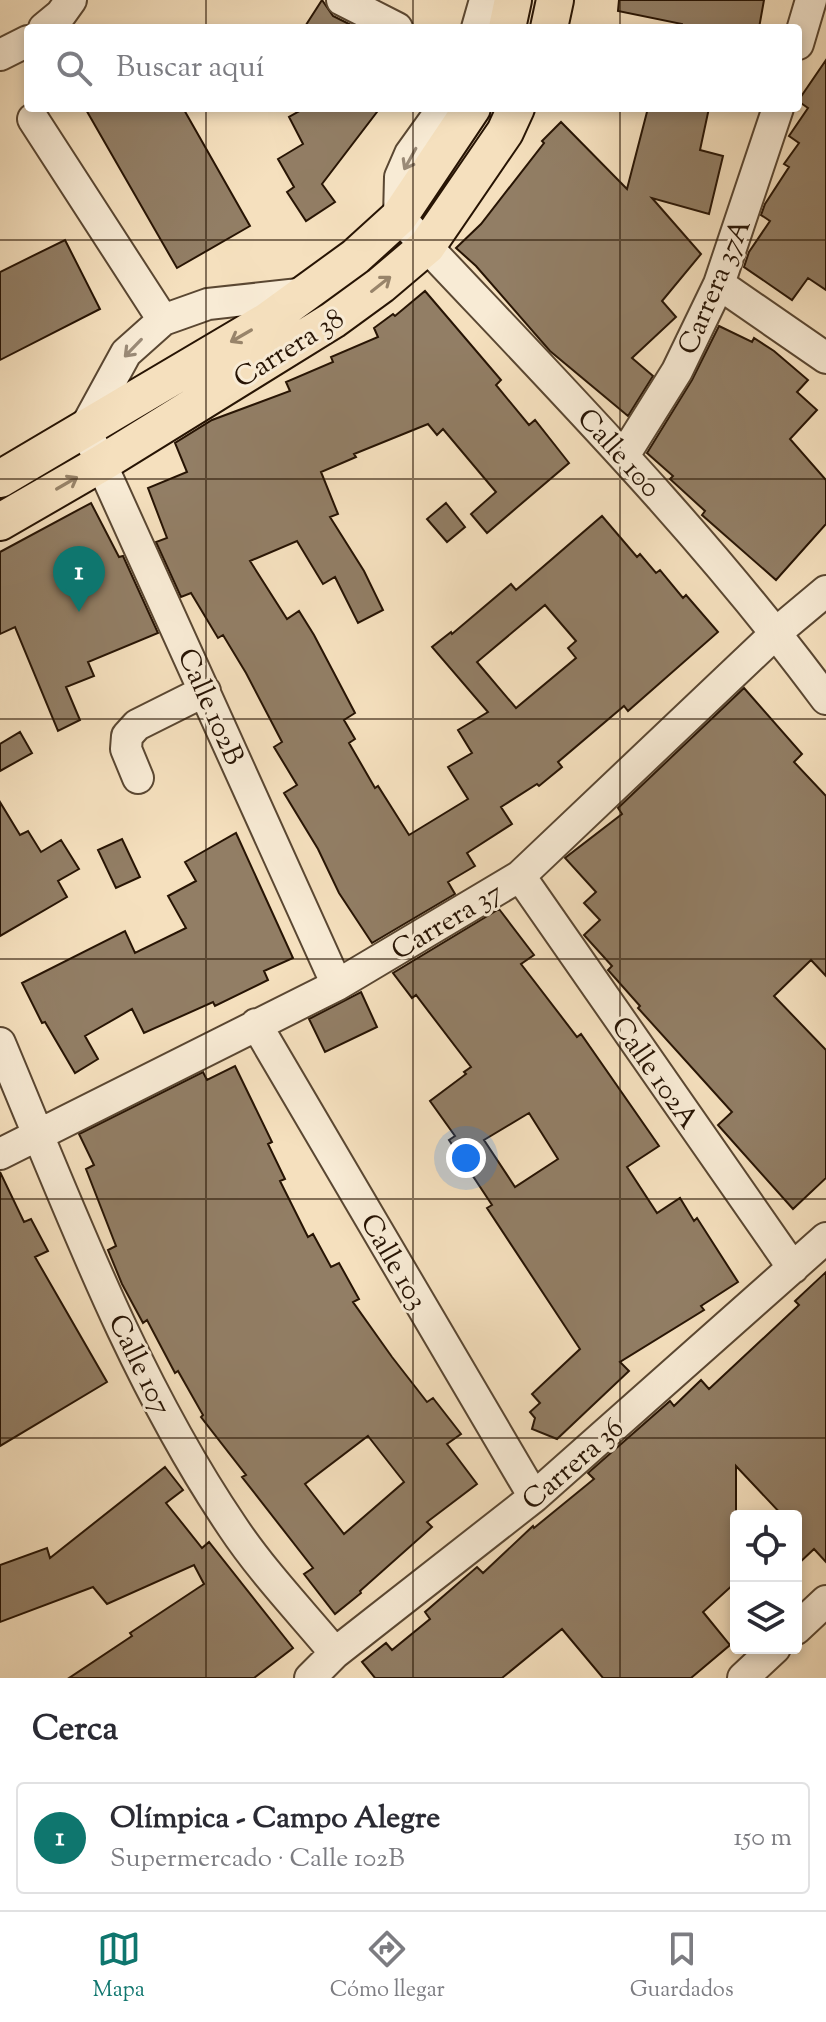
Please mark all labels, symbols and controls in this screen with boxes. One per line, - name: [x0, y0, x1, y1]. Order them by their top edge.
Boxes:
- search box: [24, 24, 802, 112]
- icon: search: [52, 46, 96, 90]
- text: Buscar aquí: [116, 47, 264, 90]
- one-way arrow: [401, 146, 417, 170]
- street label: Carrera 37A: [669, 213, 762, 361]
- one-way arrow: [370, 275, 391, 293]
- street label: Carrera 38: [227, 300, 353, 399]
- one-way arrow: [230, 328, 253, 344]
- one-way arrow: [124, 338, 143, 358]
- street label: Calle 100: [567, 400, 669, 508]
- one-way arrow: [55, 475, 79, 490]
- pin: 1: [53, 546, 105, 612]
- street label: Calle 102B: [166, 642, 253, 772]
- street label: Carrera 37: [384, 874, 511, 972]
- street label: Calle 102A: [600, 1009, 707, 1138]
- your location: [446, 1138, 486, 1178]
- street label: Calle 103: [349, 1207, 436, 1318]
- street label: Calle 107: [97, 1308, 180, 1422]
- street label: Carrera 36: [514, 1410, 634, 1521]
- map controls: [730, 1510, 802, 1654]
- button: locate: [730, 1510, 802, 1582]
- button: layers: [730, 1582, 802, 1654]
- text: Cerca: [32, 1706, 118, 1755]
- text: Olímpica - Campo Alegre: [110, 1798, 440, 1841]
- text: 1: [56, 1820, 64, 1857]
- text: 150 m: [733, 1820, 792, 1857]
- text: Supermercado · Calle 102B: [110, 1841, 405, 1878]
- tab: Mapa: [92, 1927, 145, 2007]
- tab: Cómo llegar: [330, 1927, 445, 2007]
- tab: Guardados: [630, 1927, 734, 2007]

